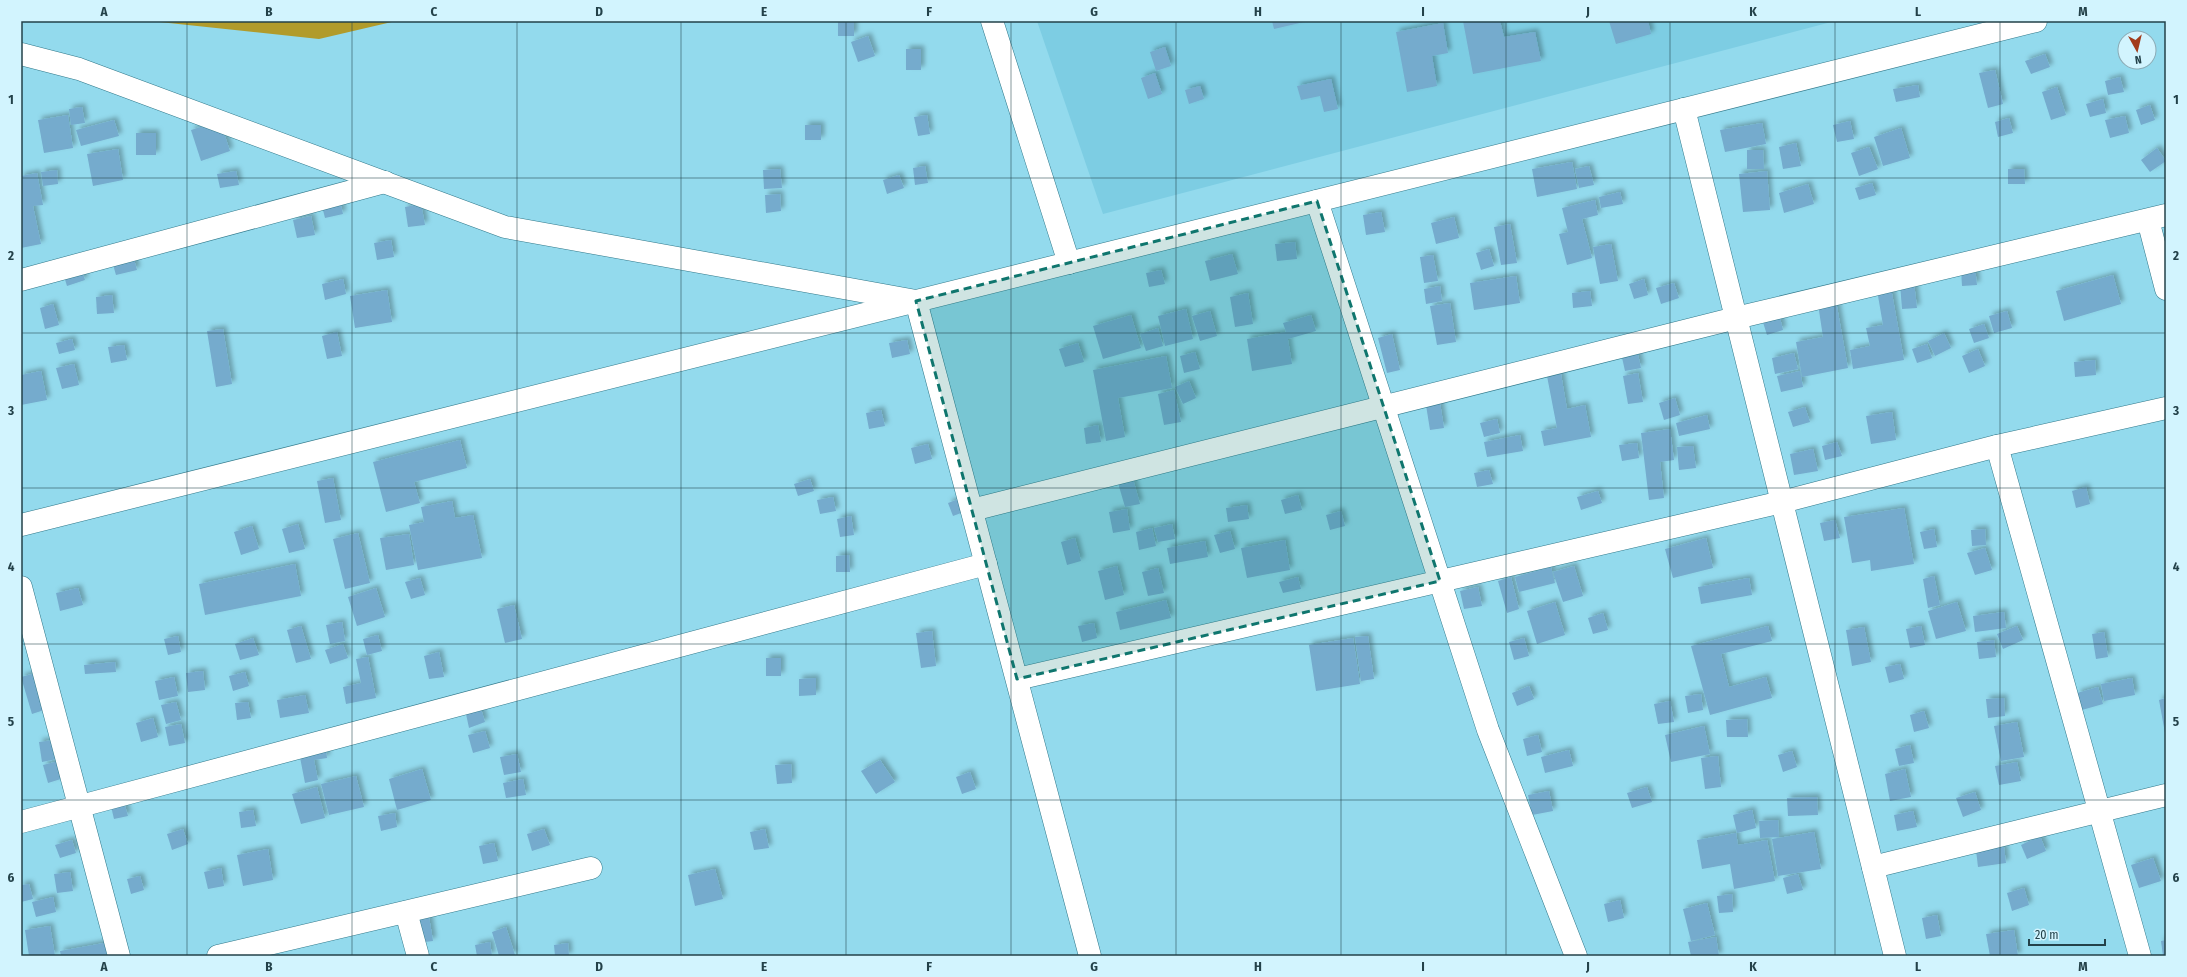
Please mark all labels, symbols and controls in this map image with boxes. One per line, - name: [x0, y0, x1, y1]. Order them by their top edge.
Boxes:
- text: A: [99, 4, 108, 19]
- text: B: [265, 4, 273, 19]
- text: C: [431, 4, 438, 19]
- text: D: [595, 4, 603, 19]
- text: E: [761, 4, 767, 19]
- text: F: [926, 4, 932, 19]
- text: G: [1090, 4, 1098, 19]
- text: H: [1254, 4, 1262, 19]
- text: I: [1421, 4, 1425, 19]
- text: J: [1585, 4, 1590, 19]
- text: K: [1749, 4, 1757, 19]
- text: L: [1915, 4, 1921, 19]
- text: M: [2078, 4, 2088, 19]
- north arrow: [2117, 30, 2157, 70]
- text: N: [2134, 53, 2142, 66]
- text: 1: [8, 92, 14, 107]
- text: 1: [2173, 92, 2179, 107]
- text: 2: [7, 248, 14, 263]
- text: 2: [2172, 248, 2179, 263]
- text: 3: [7, 403, 14, 418]
- text: 3: [2172, 403, 2179, 418]
- text: 4: [8, 559, 15, 574]
- text: 4: [2173, 559, 2180, 574]
- text: 5: [8, 714, 14, 729]
- text: 5: [2173, 714, 2179, 729]
- text: 6: [8, 870, 15, 885]
- text: 6: [2173, 870, 2180, 885]
- scale bar: [2029, 921, 2105, 947]
- text: 20 m: [2035, 928, 2059, 942]
- text: A: [99, 959, 108, 974]
- text: B: [265, 959, 273, 974]
- text: C: [431, 959, 438, 974]
- text: D: [595, 959, 603, 974]
- text: E: [761, 959, 767, 974]
- text: F: [926, 959, 932, 974]
- text: G: [1090, 959, 1098, 974]
- text: H: [1254, 959, 1262, 974]
- text: I: [1421, 959, 1425, 974]
- text: J: [1585, 959, 1590, 974]
- text: K: [1749, 959, 1757, 974]
- text: L: [1915, 959, 1921, 974]
- text: M: [2078, 959, 2088, 974]

